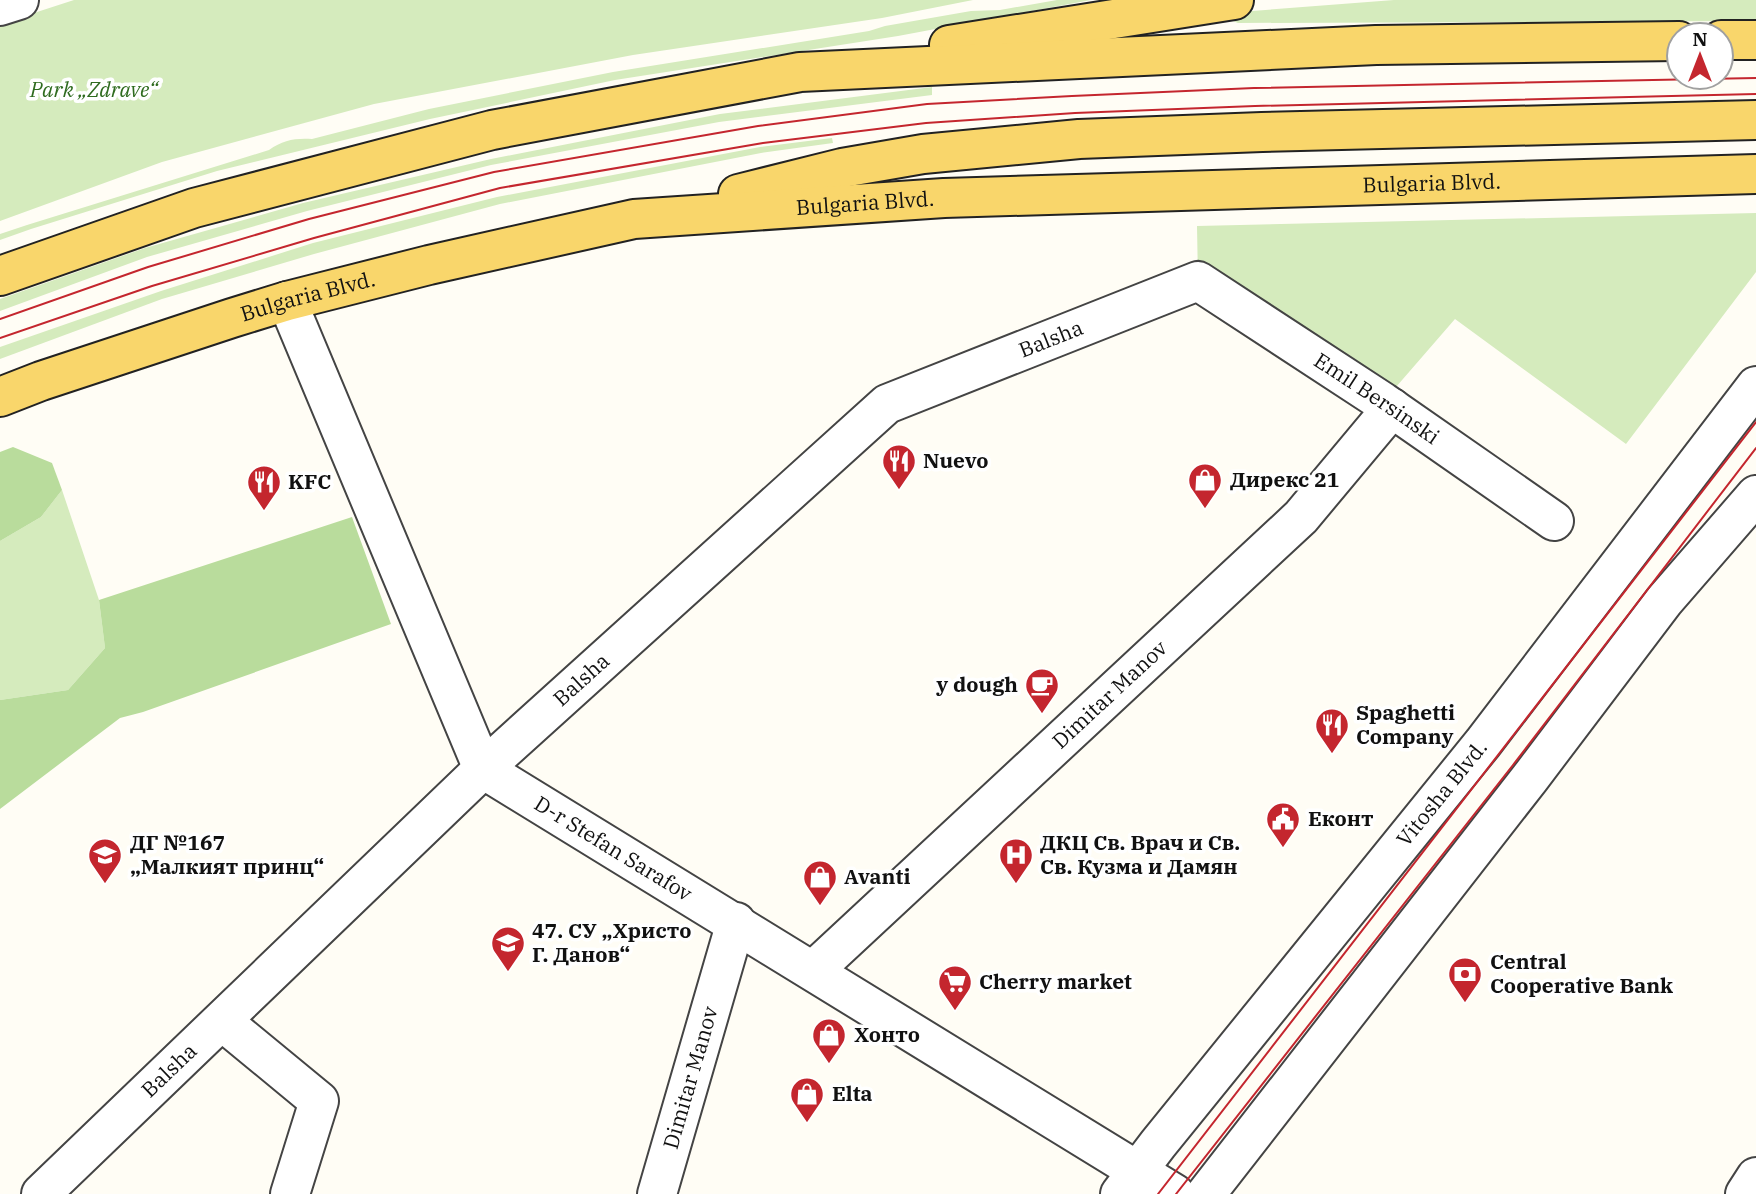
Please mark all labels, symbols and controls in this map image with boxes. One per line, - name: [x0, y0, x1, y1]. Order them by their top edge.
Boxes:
- north arrow: [1665, 21, 1735, 91]
- text: N: [1692, 27, 1708, 51]
- park label: Park „Zdrave“: [29, 75, 160, 103]
- street label: Bulgaria Blvd.: [1362, 167, 1501, 199]
- street label: Bulgaria Blvd.: [795, 184, 935, 221]
- street label: Bulgaria Blvd.: [237, 264, 378, 328]
- street label: Balsha: [1014, 313, 1087, 363]
- street label: Emil Bersinski: [1309, 346, 1445, 450]
- restaurant icon: Nuevo: [880, 442, 918, 491]
- place label: Nuevo: [923, 446, 989, 474]
- shop icon: Дирекс 21: [1186, 461, 1224, 510]
- restaurant icon: KFC: [245, 463, 283, 512]
- place label: Дирекс 21: [1230, 465, 1339, 493]
- place label: KFC: [288, 467, 331, 495]
- street label: Dimitar Manov: [1046, 633, 1173, 754]
- street label: Balsha: [547, 646, 615, 712]
- cafe icon: y dough: [1023, 666, 1061, 715]
- place label: y dough: [935, 670, 1018, 698]
- place label: Spaghetti Company: [1356, 698, 1455, 750]
- restaurant icon: Spaghetti Company: [1313, 706, 1351, 755]
- street label: Vitosha Blvd.: [1390, 734, 1493, 852]
- street label: D-r Stefan Sarafov: [529, 789, 698, 907]
- public building icon: Еконт: [1264, 800, 1302, 849]
- place label: Еконт: [1308, 804, 1374, 832]
- place label: ДГ №167 „Малкият принц“: [130, 828, 324, 880]
- place label: ДКЦ Св. Врач и Св. Св. Кузма и Дамян: [1040, 828, 1240, 880]
- school or university icon: ДГ №167 „Малкият принц“: [86, 836, 124, 885]
- hospital icon: ДКЦ Св. Врач и Св. Св. Кузма и Дамян: [997, 836, 1035, 885]
- shop icon: Avanti: [801, 858, 839, 907]
- place label: Avanti: [844, 862, 911, 890]
- place label: 47. СУ „Христо Г. Данов“: [532, 916, 691, 968]
- school or university icon: 47. СУ „Христо Г. Данов“: [489, 924, 527, 973]
- place label: Central Cooperative Bank: [1490, 947, 1673, 999]
- bank icon: Central Cooperative Bank: [1446, 955, 1484, 1004]
- supermarket icon: Cherry market: [936, 963, 974, 1012]
- place label: Cherry market: [979, 967, 1132, 995]
- street label: Dimitar Manov: [656, 1002, 724, 1152]
- shop icon: Хонто: [810, 1016, 848, 1065]
- place label: Хонто: [854, 1020, 920, 1048]
- street label: Balsha: [135, 1037, 202, 1103]
- shop icon: Elta: [788, 1075, 826, 1124]
- place label: Elta: [832, 1079, 873, 1107]

